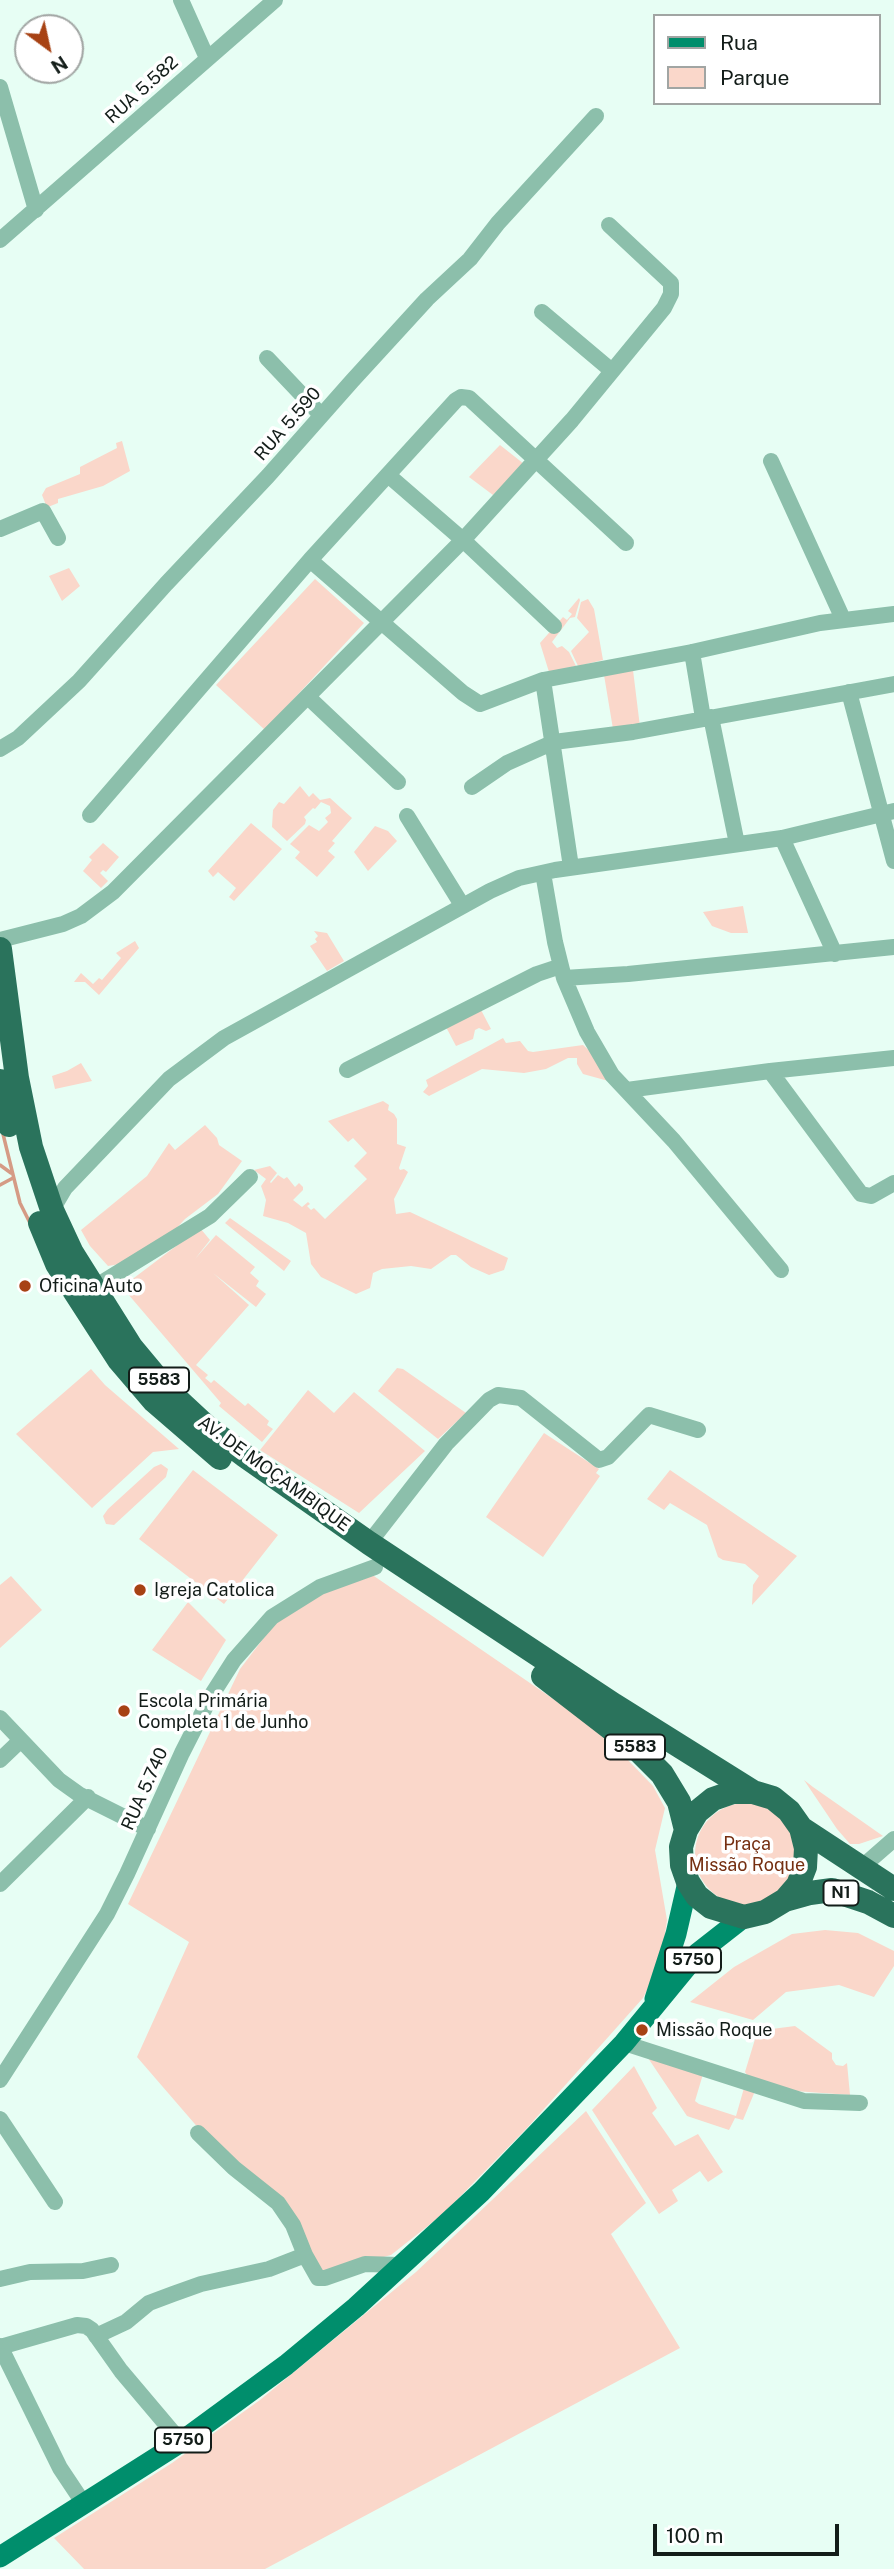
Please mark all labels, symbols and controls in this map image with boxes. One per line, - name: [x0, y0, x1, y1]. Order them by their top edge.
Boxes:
- north arrow: [14, 14, 84, 84]
- legend: [652, 14, 880, 105]
- text: Rua: [720, 30, 758, 55]
- text: N: [47, 52, 72, 78]
- street label: RUA 5.582: [101, 52, 183, 128]
- text: Parque: [720, 65, 789, 90]
- street label: RUA 5.590: [250, 383, 326, 465]
- place label: Oficina Auto: [39, 1275, 143, 1297]
- marker: Oficina Auto: [17, 1278, 33, 1294]
- road number: 5583: [129, 1368, 189, 1392]
- street label: AV. DE MOÇAMBIQUE: [194, 1412, 354, 1536]
- place label: Igreja Catolica: [154, 1579, 275, 1601]
- marker: Igreja Catolica: [132, 1582, 148, 1598]
- place label: Escola Primária Completa 1 de Junho: [138, 1690, 308, 1732]
- marker: Escola Primária Completa 1 de Junho: [116, 1703, 132, 1719]
- road number: 5583: [605, 1735, 665, 1760]
- street label: RUA 5.740: [117, 1744, 173, 1834]
- park label: Praça Missão Roque: [689, 1833, 805, 1876]
- road number: N1: [824, 1881, 858, 1906]
- road number: 5750: [665, 1948, 721, 1972]
- place label: Missão Roque: [656, 2019, 773, 2041]
- marker: Missão Roque: [634, 2022, 650, 2038]
- road number: 5750: [155, 2428, 211, 2452]
- scale bar: [656, 2510, 842, 2554]
- text: 100 m: [666, 2523, 723, 2548]

